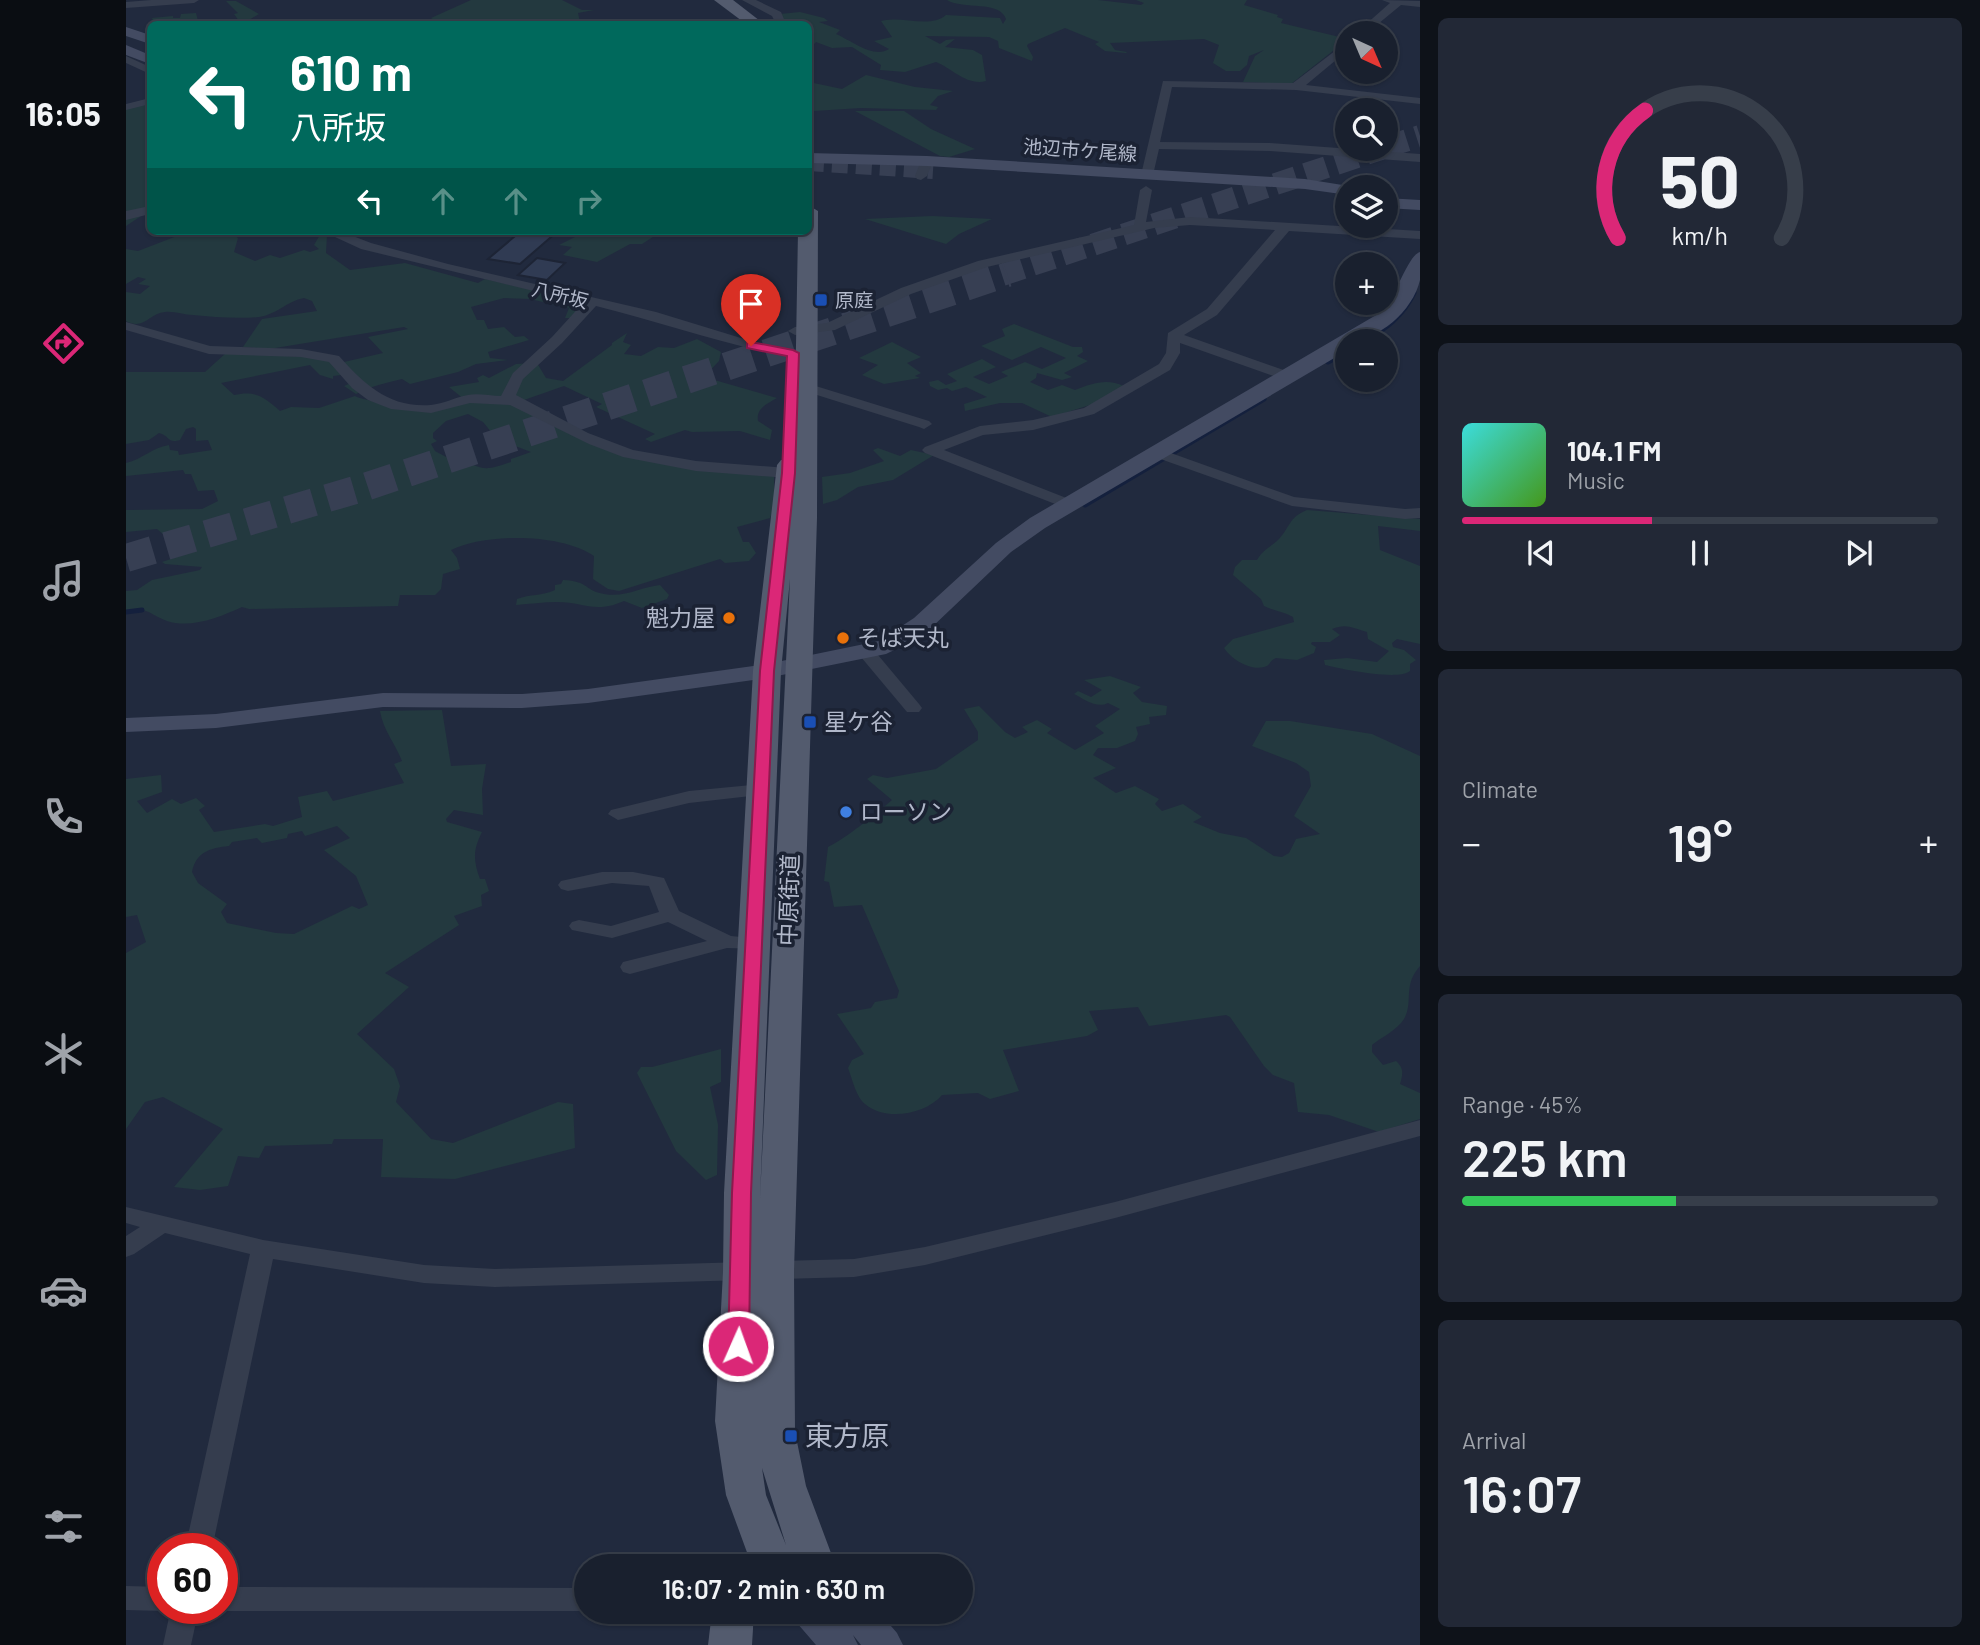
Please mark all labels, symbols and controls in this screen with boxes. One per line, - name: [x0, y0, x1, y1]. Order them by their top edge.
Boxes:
- north arrow: [1335, 21, 1398, 84]
- map controls: [1335, 21, 1398, 392]
- text: 610 m: [290, 42, 412, 101]
- icon: left: [175, 49, 266, 140]
- text: 16:05: [25, 94, 101, 132]
- button: search: [1335, 98, 1398, 161]
- text: 八所坂: [290, 107, 386, 145]
- street label: 池辺市ケ尾線: [1022, 134, 1138, 165]
- text: 50: [1660, 135, 1740, 223]
- button: layers: [1335, 175, 1398, 238]
- icon: left: [351, 182, 389, 220]
- icon: ahead: [424, 182, 462, 220]
- icon: ahead: [497, 182, 535, 220]
- icon: right: [570, 182, 608, 220]
- text: km/h: [1672, 220, 1728, 250]
- button: +: [1335, 252, 1398, 315]
- pin: [721, 274, 781, 346]
- street label: 八所坂: [530, 276, 591, 313]
- icon: arrive: [732, 285, 770, 323]
- place label: 原庭: [835, 288, 873, 311]
- marker: 原庭: [813, 292, 829, 308]
- icon: directions: [39, 319, 88, 368]
- button: −: [1335, 329, 1398, 392]
- text: 104.1 FM: [1567, 435, 1661, 466]
- text: Music: [1567, 466, 1625, 494]
- icon: previous: [1522, 534, 1560, 572]
- icon: pause: [1681, 534, 1719, 572]
- icon: next: [1840, 534, 1878, 572]
- icon: music: [39, 556, 88, 605]
- place label: 魁力屋: [646, 603, 715, 631]
- marker: 魁力屋: [721, 610, 737, 626]
- place label: そば天丸: [857, 623, 949, 651]
- marker: そば天丸: [835, 630, 851, 646]
- place label: 星ケ谷: [824, 707, 893, 735]
- marker: 星ケ谷: [802, 714, 818, 730]
- text: Climate: [1462, 775, 1538, 803]
- icon: phone: [39, 792, 88, 841]
- place label: ローソン: [860, 797, 952, 825]
- marker: ローソン: [838, 804, 854, 820]
- text: 19°: [1667, 810, 1733, 872]
- text: −: [1462, 819, 1481, 865]
- text: +: [1919, 819, 1938, 865]
- street label: 中原街道: [772, 854, 804, 946]
- icon: climate: [39, 1029, 88, 1078]
- text: Range · 45%: [1462, 1090, 1583, 1118]
- text: 225 km: [1462, 1125, 1628, 1187]
- icon: car: [39, 1266, 88, 1315]
- position arrow: [701, 1309, 775, 1383]
- place label: 東方原: [805, 1418, 889, 1452]
- text: Arrival: [1462, 1426, 1526, 1454]
- marker: 東方原: [783, 1428, 799, 1444]
- text: 16:07: [1462, 1461, 1581, 1523]
- icon: filters: [39, 1502, 88, 1551]
- speed limit sign: 60: [147, 1533, 238, 1624]
- text: 16:07 · 2 min · 630 m: [662, 1573, 885, 1604]

